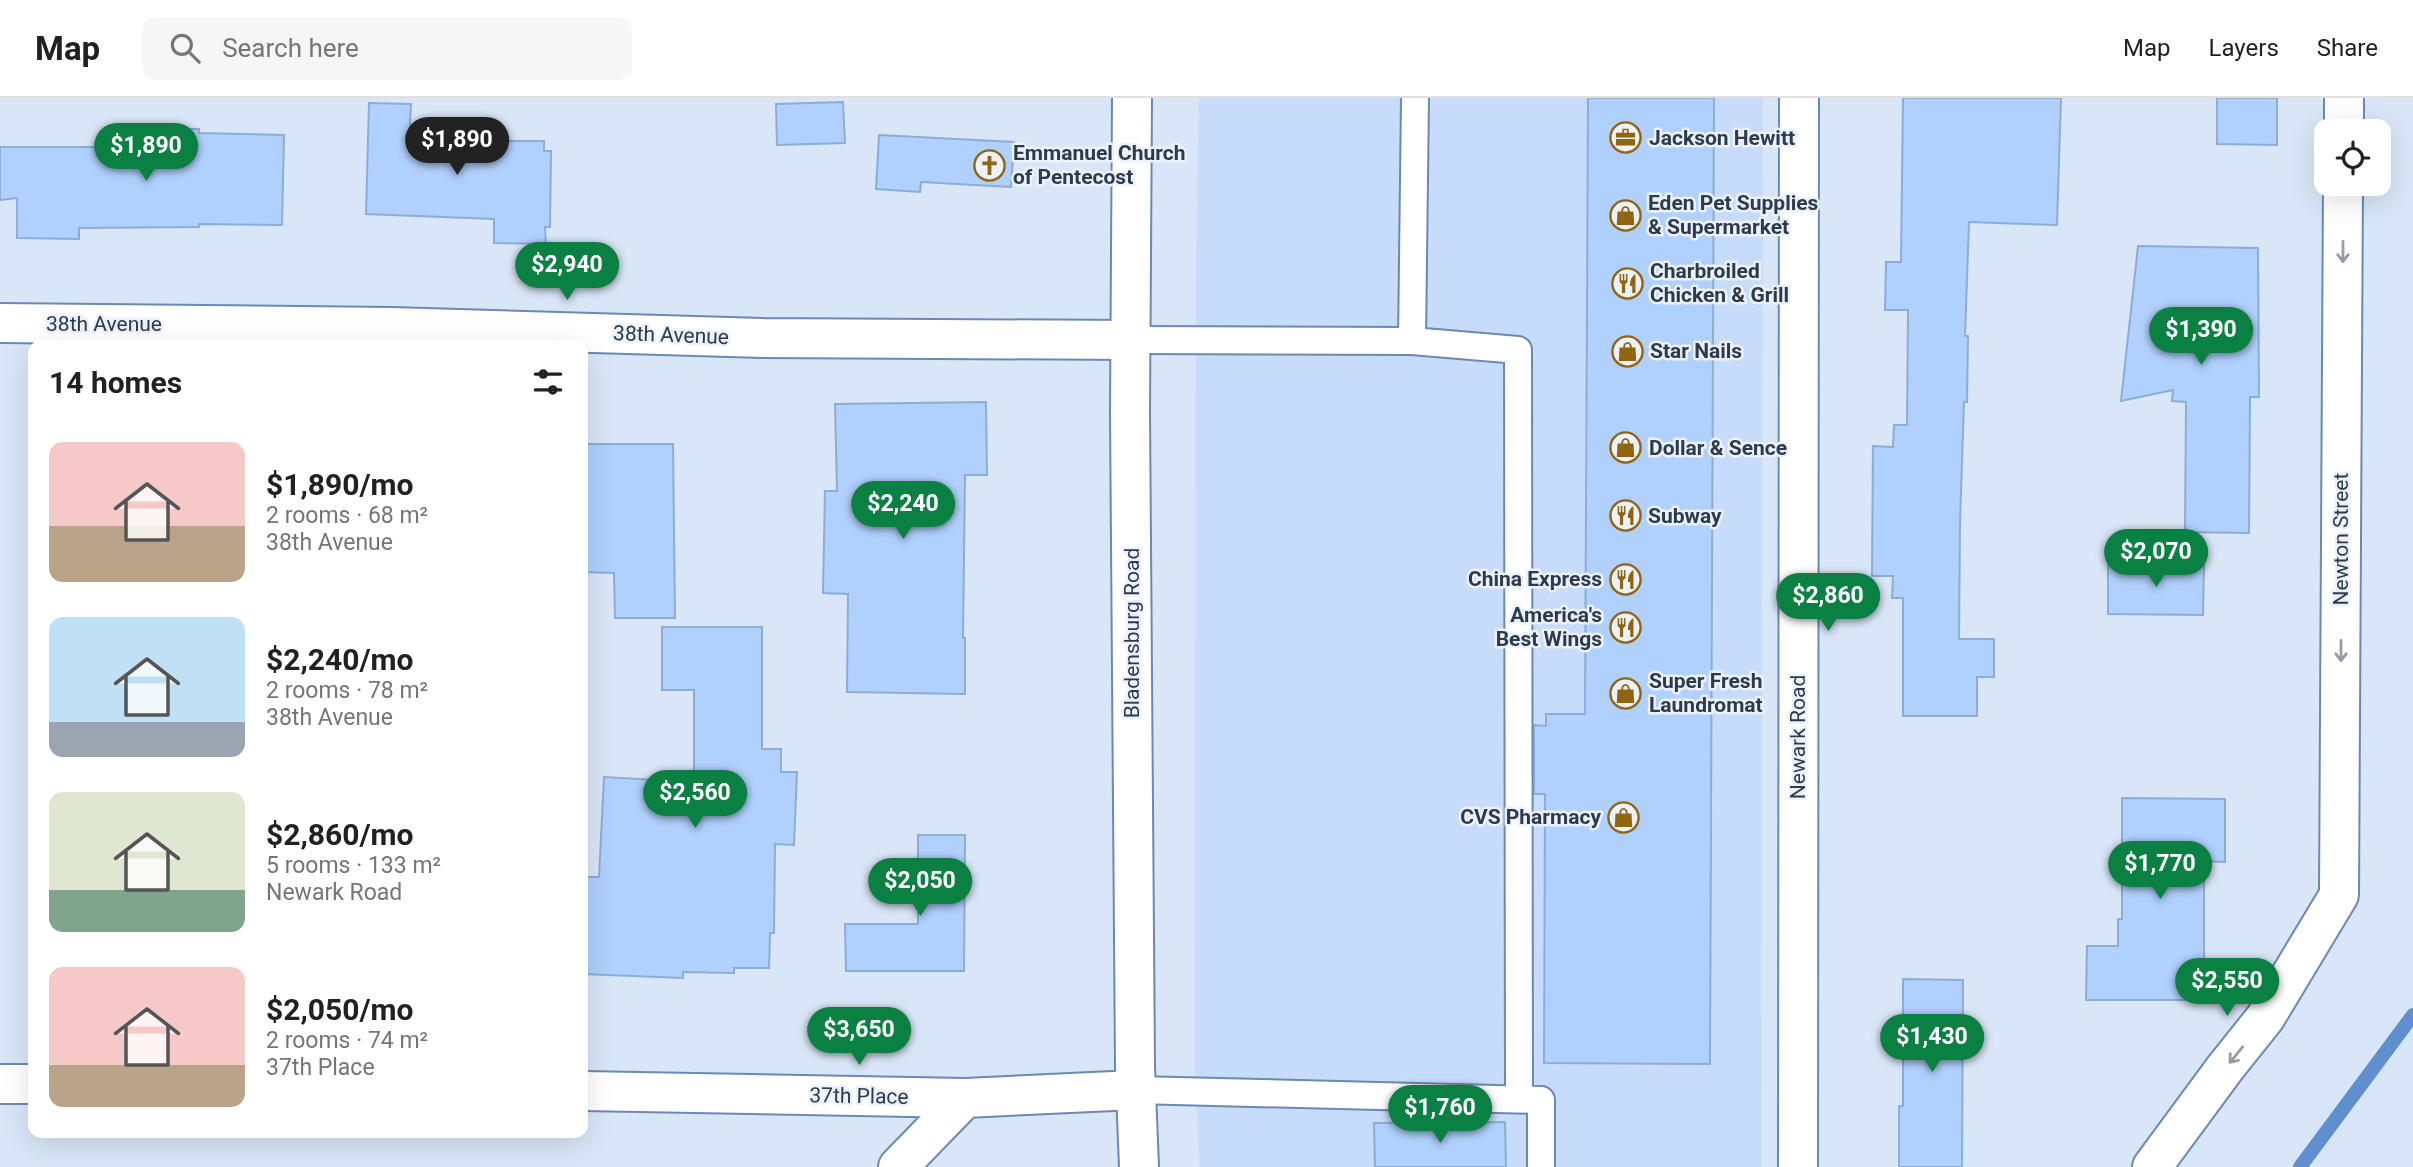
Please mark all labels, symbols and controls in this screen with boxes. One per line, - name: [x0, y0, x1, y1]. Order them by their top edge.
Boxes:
- search box: [142, 17, 632, 80]
- text: Map: [35, 29, 100, 68]
- icon: search: [166, 29, 204, 67]
- text: Search here: [222, 33, 359, 63]
- text: Map: [2123, 34, 2171, 62]
- text: Layers: [2209, 34, 2279, 62]
- text: Share: [2317, 34, 2378, 62]
- pin: $1,890: [400, 118, 514, 177]
- map controls: [2314, 119, 2391, 196]
- button: locate: [2314, 119, 2391, 196]
- office icon: Jackson Hewitt: [1609, 121, 1643, 155]
- pin: $1,890: [89, 123, 203, 183]
- text: $1,890: [421, 126, 493, 153]
- place label: Jackson Hewitt: [1649, 126, 1795, 150]
- text: $1,890: [110, 132, 182, 159]
- place label: Emmanuel Church of Pentecost: [1013, 141, 1186, 189]
- church icon: Emmanuel Church of Pentecost: [973, 148, 1007, 182]
- place label: Eden Pet Supplies & Supermarket: [1648, 191, 1819, 239]
- shop icon: Eden Pet Supplies & Supermarket: [1608, 198, 1642, 232]
- one-way arrow: [2336, 240, 2350, 263]
- pin: $2,940: [510, 242, 624, 302]
- text: $2,940: [531, 251, 603, 278]
- place label: Charbroiled Chicken & Grill: [1650, 259, 1789, 307]
- restaurant icon: Charbroiled Chicken & Grill: [1610, 266, 1644, 300]
- pin: $1,390: [2144, 308, 2258, 367]
- street label: 38th Avenue: [46, 312, 162, 336]
- text: $1,390: [2165, 316, 2237, 343]
- street label: 38th Avenue: [613, 321, 729, 349]
- shop icon: Star Nails: [1610, 334, 1644, 368]
- place label: Star Nails: [1650, 339, 1742, 363]
- icon: filters: [529, 363, 567, 401]
- text: 14 homes: [49, 365, 182, 400]
- shop icon: Dollar & Sence: [1609, 431, 1643, 465]
- place label: Dollar & Sence: [1649, 436, 1787, 460]
- text: $1,890/mo: [266, 467, 414, 502]
- icon: home: [105, 470, 189, 554]
- street label: Newton Street: [2329, 472, 2353, 605]
- pin: $2,240: [846, 482, 960, 541]
- text: $2,240: [867, 490, 939, 517]
- restaurant icon: Subway: [1608, 499, 1642, 533]
- text: 2 rooms · 68 m²: [266, 502, 428, 529]
- place label: Subway: [1648, 504, 1722, 528]
- text: 38th Avenue: [266, 529, 393, 556]
- pin: $2,070: [2099, 530, 2213, 589]
- text: $2,070: [2120, 538, 2192, 565]
- street label: Bladensburg Road: [1120, 548, 1144, 718]
- restaurant icon: China Express: [1608, 562, 1642, 596]
- place label: China Express: [1468, 567, 1602, 591]
- pin: $2,860: [1771, 574, 1885, 633]
- text: $2,860: [1792, 582, 1864, 609]
- place label: America's Best Wings: [1496, 603, 1602, 651]
- restaurant icon: America's Best Wings: [1608, 610, 1642, 644]
- one-way arrow: [2334, 639, 2347, 662]
- text: $2,240/mo: [266, 642, 414, 677]
- icon: home: [105, 645, 189, 729]
- place label: Super Fresh Laundromat: [1649, 669, 1763, 717]
- street label: Newark Road: [1786, 675, 1810, 799]
- shop icon: Super Fresh Laundromat: [1609, 676, 1643, 710]
- text: 2 rooms · 78 m²: [266, 677, 428, 704]
- text: 38th Avenue: [266, 704, 393, 731]
- pin: $2,560: [638, 770, 752, 830]
- text: $2,560: [659, 779, 731, 806]
- shop icon: CVS Pharmacy: [1607, 800, 1641, 834]
- place label: CVS Pharmacy: [1460, 805, 1601, 829]
- text: $2,860/mo: [266, 817, 414, 852]
- icon: home: [105, 820, 189, 904]
- pin: $1,770: [2103, 842, 2217, 901]
- text: $1,770: [2124, 850, 2196, 877]
- text: 5 rooms · 133 m²: [266, 852, 441, 879]
- pin: $2,050: [863, 858, 977, 918]
- text: $2,050: [884, 867, 956, 894]
- text: Newark Road: [266, 879, 402, 906]
- pin: $2,550: [2170, 958, 2284, 1018]
- text: $2,550: [2191, 967, 2263, 994]
- text: $2,050/mo: [266, 992, 414, 1027]
- icon: home: [105, 995, 189, 1079]
- pin: $3,650: [802, 1007, 916, 1067]
- pin: $1,430: [1875, 1014, 1989, 1074]
- text: $3,650: [823, 1016, 895, 1043]
- text: $1,430: [1896, 1023, 1968, 1050]
- text: 2 rooms · 74 m²: [266, 1027, 428, 1054]
- one-way arrow: [2228, 1045, 2243, 1063]
- text: 37th Place: [266, 1054, 375, 1081]
- street label: 37th Place: [809, 1083, 909, 1109]
- pin: $1,760: [1383, 1086, 1497, 1145]
- text: $1,760: [1404, 1094, 1476, 1121]

